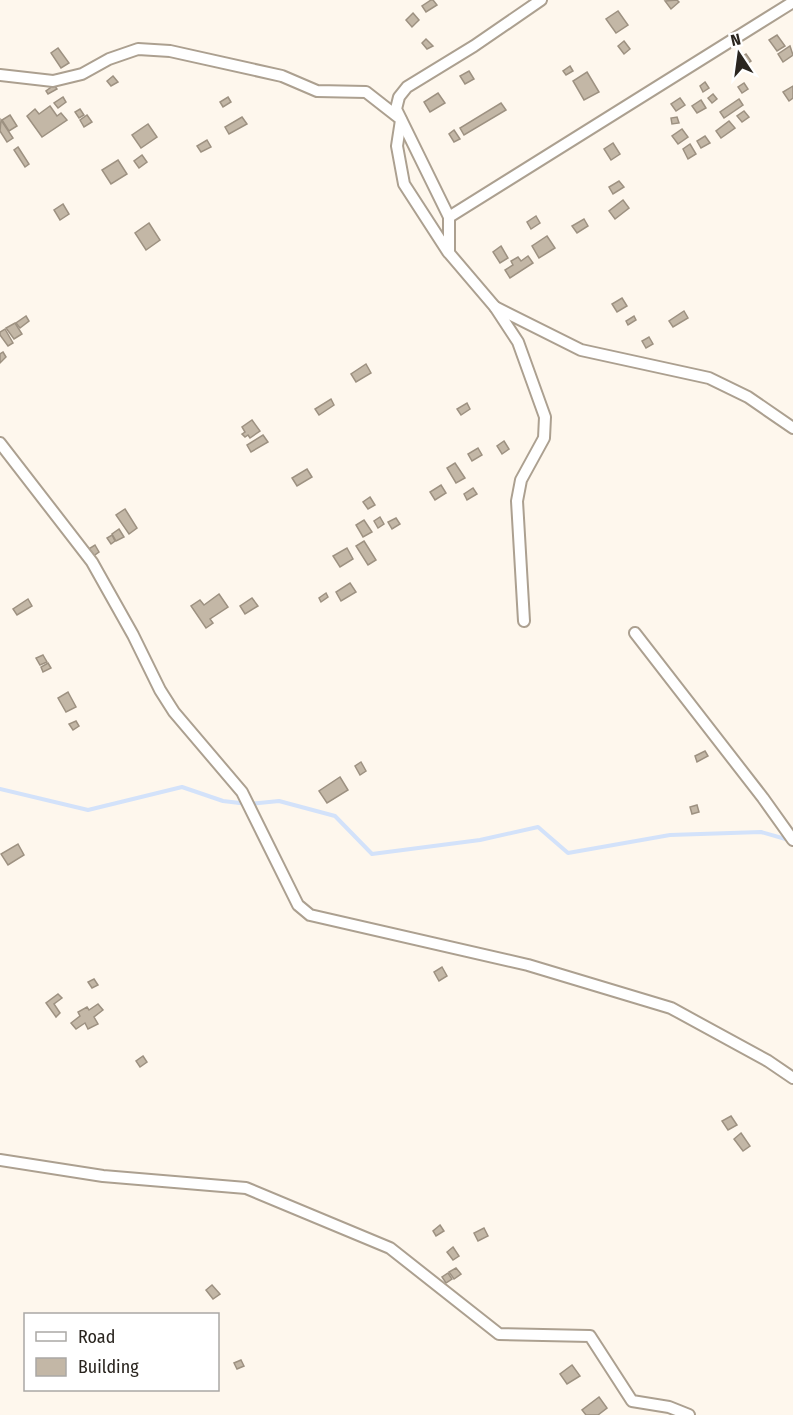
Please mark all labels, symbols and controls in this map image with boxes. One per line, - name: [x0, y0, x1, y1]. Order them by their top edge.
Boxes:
- north arrow: [709, 24, 769, 84]
- text: N: [729, 30, 743, 50]
- legend: [24, 1313, 219, 1391]
- text: Road: [78, 1326, 115, 1348]
- text: Building: [78, 1356, 139, 1378]

